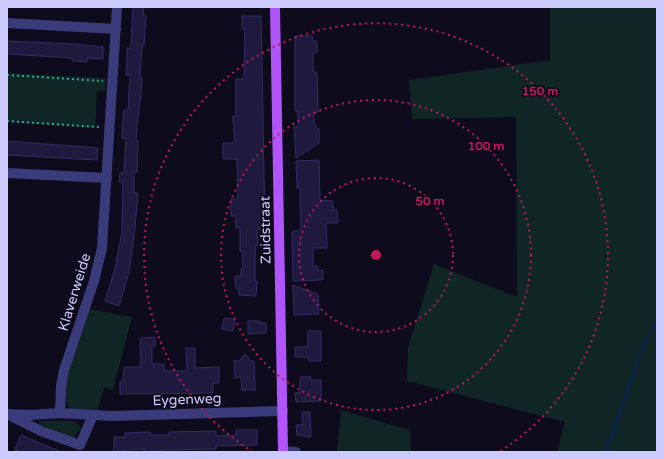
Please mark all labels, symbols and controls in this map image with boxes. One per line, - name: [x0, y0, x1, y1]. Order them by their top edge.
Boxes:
- text: 150 m: [522, 84, 558, 98]
- text: 100 m: [468, 139, 504, 153]
- text: 50 m: [415, 194, 445, 208]
- street label: Zuidstraat: [256, 195, 275, 264]
- centre of rings: [369, 248, 383, 262]
- street label: Klaverweide: [55, 251, 94, 333]
- street label: Eygenweg: [152, 390, 222, 409]

